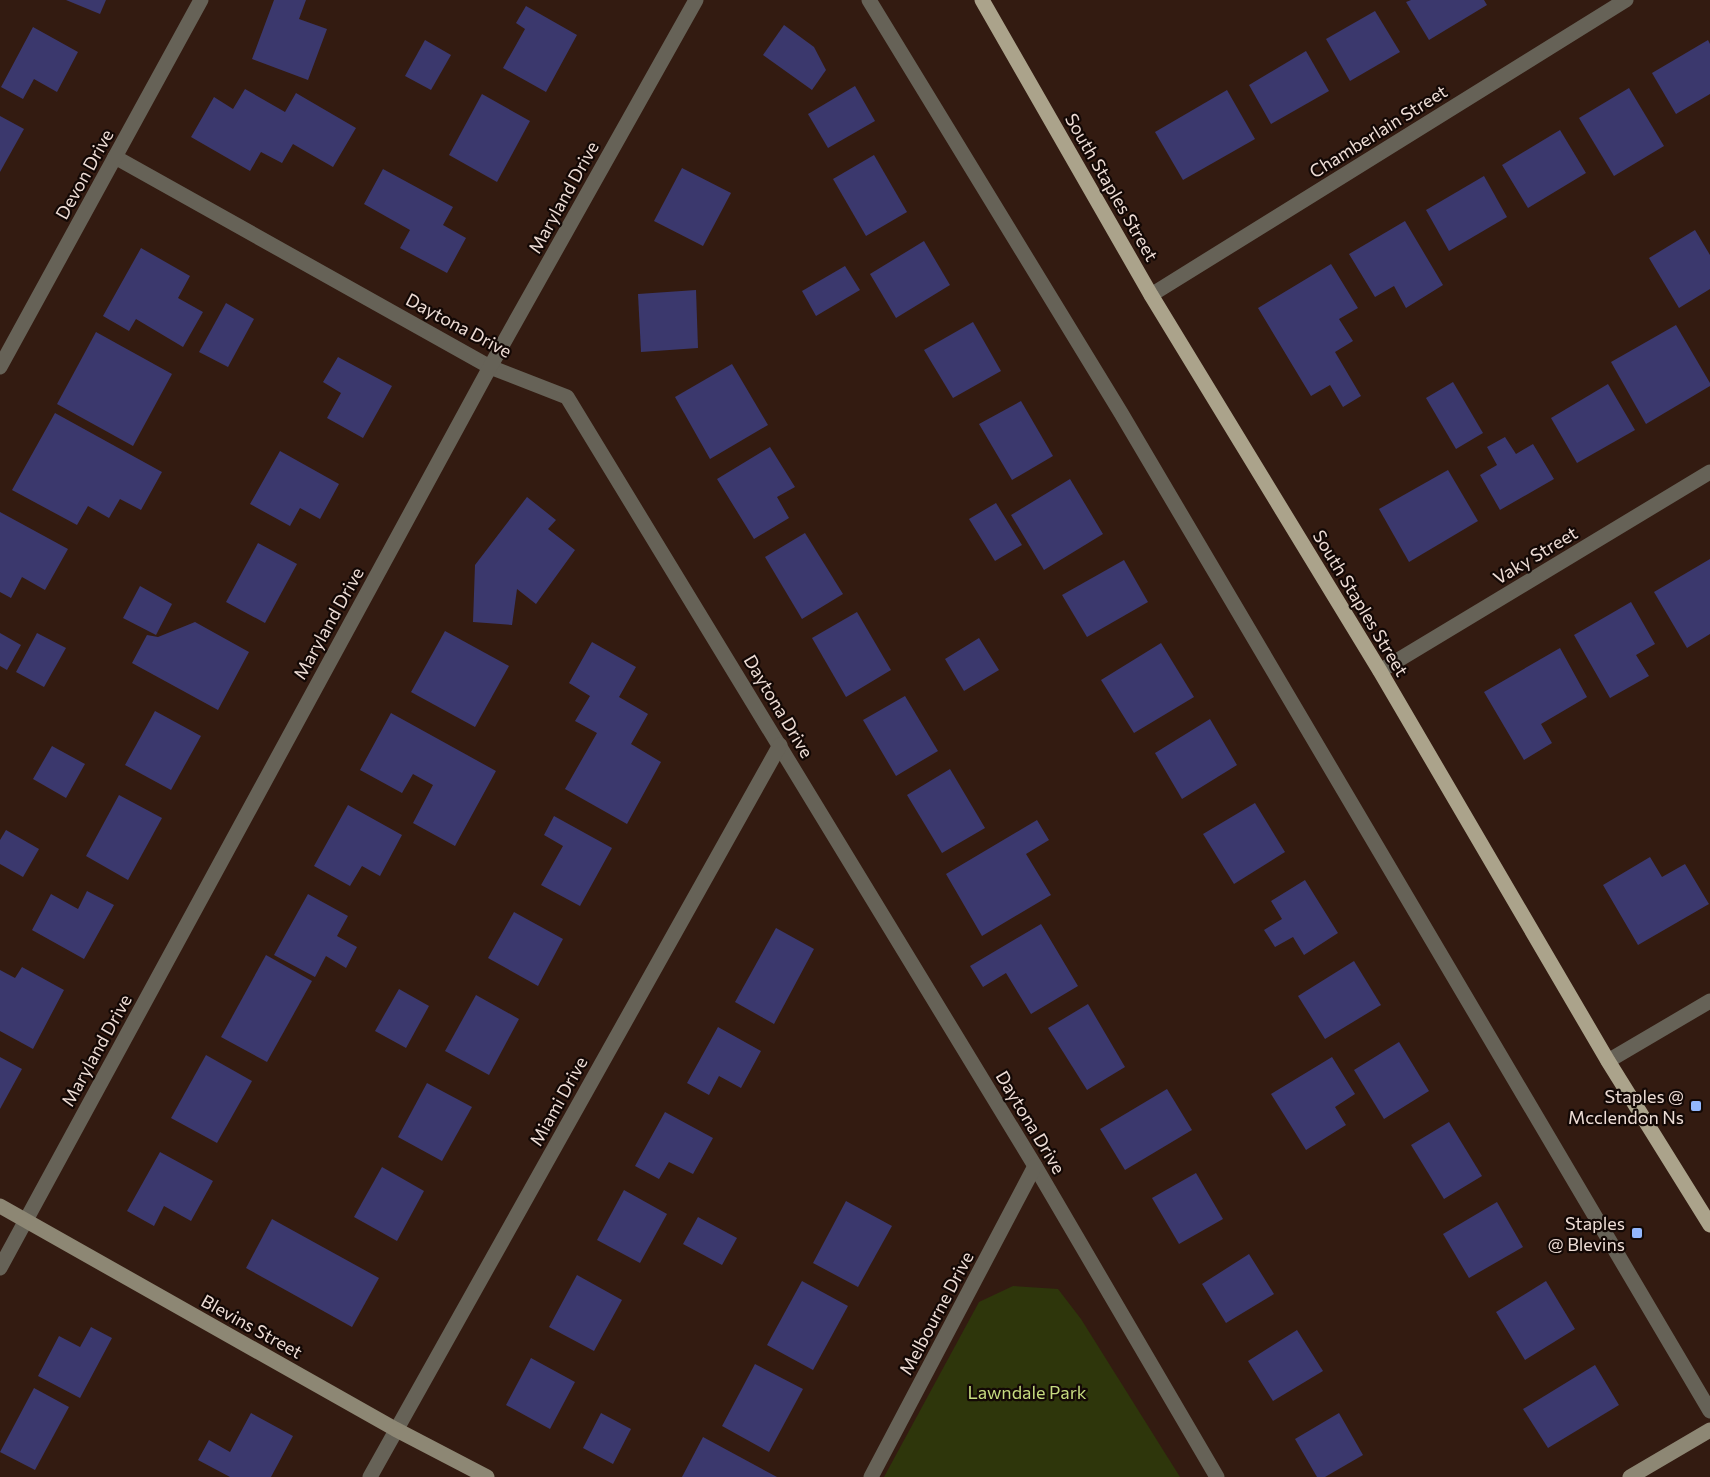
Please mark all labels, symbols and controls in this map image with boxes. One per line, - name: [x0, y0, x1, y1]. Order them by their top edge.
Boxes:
- street label: Chamberlain Street: [1305, 80, 1451, 182]
- street label: South Staples Street: [1061, 109, 1163, 265]
- street label: Devon Drive: [50, 125, 118, 223]
- street label: Maryland Drive: [523, 137, 603, 257]
- street label: Daytona Drive: [402, 288, 516, 362]
- street label: Vaky Street: [1489, 521, 1581, 589]
- street label: South Staples Street: [1309, 526, 1413, 680]
- street label: Maryland Drive: [288, 563, 368, 683]
- street label: Daytona Drive: [740, 650, 818, 762]
- street label: Maryland Drive: [56, 990, 136, 1110]
- street label: Miami Drive: [524, 1053, 592, 1149]
- street label: Daytona Drive: [992, 1066, 1070, 1178]
- place label: Staples @ Mcclendon Ns: [1568, 1085, 1684, 1128]
- marker: Staples @ Mcclendon Ns: [1689, 1099, 1703, 1113]
- place label: Staples @ Blevins: [1548, 1212, 1625, 1255]
- marker: Staples @ Blevins: [1630, 1226, 1644, 1240]
- street label: Melbourne Drive: [894, 1248, 978, 1378]
- street label: Blevins Street: [198, 1289, 306, 1363]
- park label: Lawndale Park: [967, 1381, 1087, 1403]

